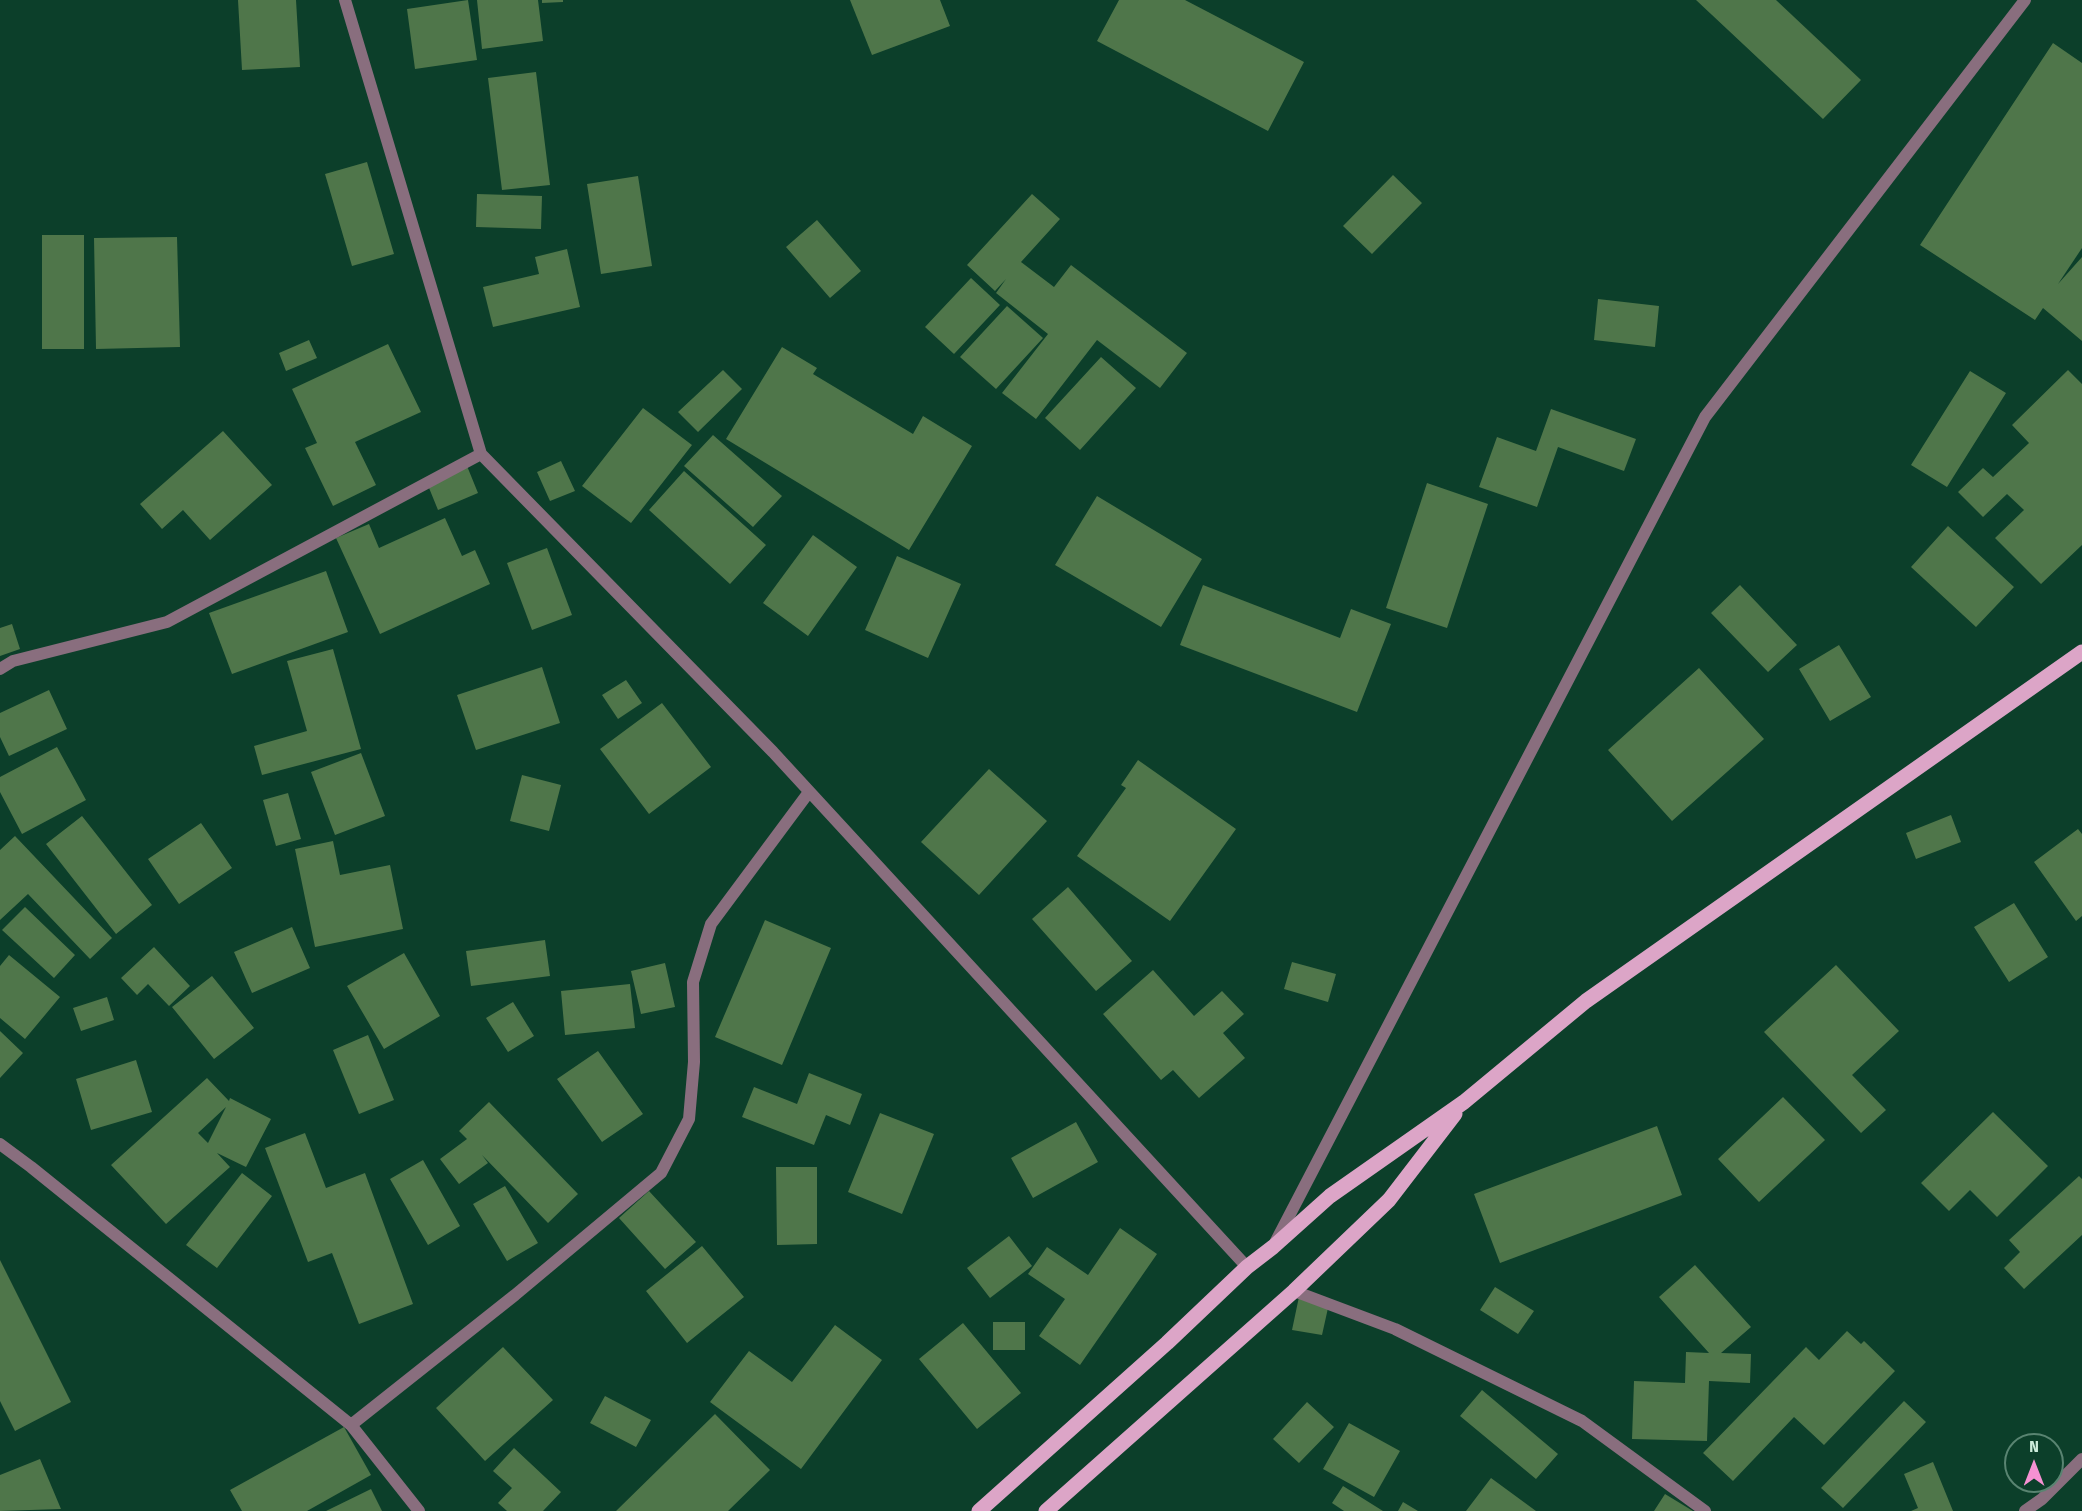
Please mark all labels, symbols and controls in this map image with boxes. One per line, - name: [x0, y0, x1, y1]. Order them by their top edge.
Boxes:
- north arrow: [2004, 1433, 2064, 1493]
- text: N: [2029, 1437, 2039, 1456]

